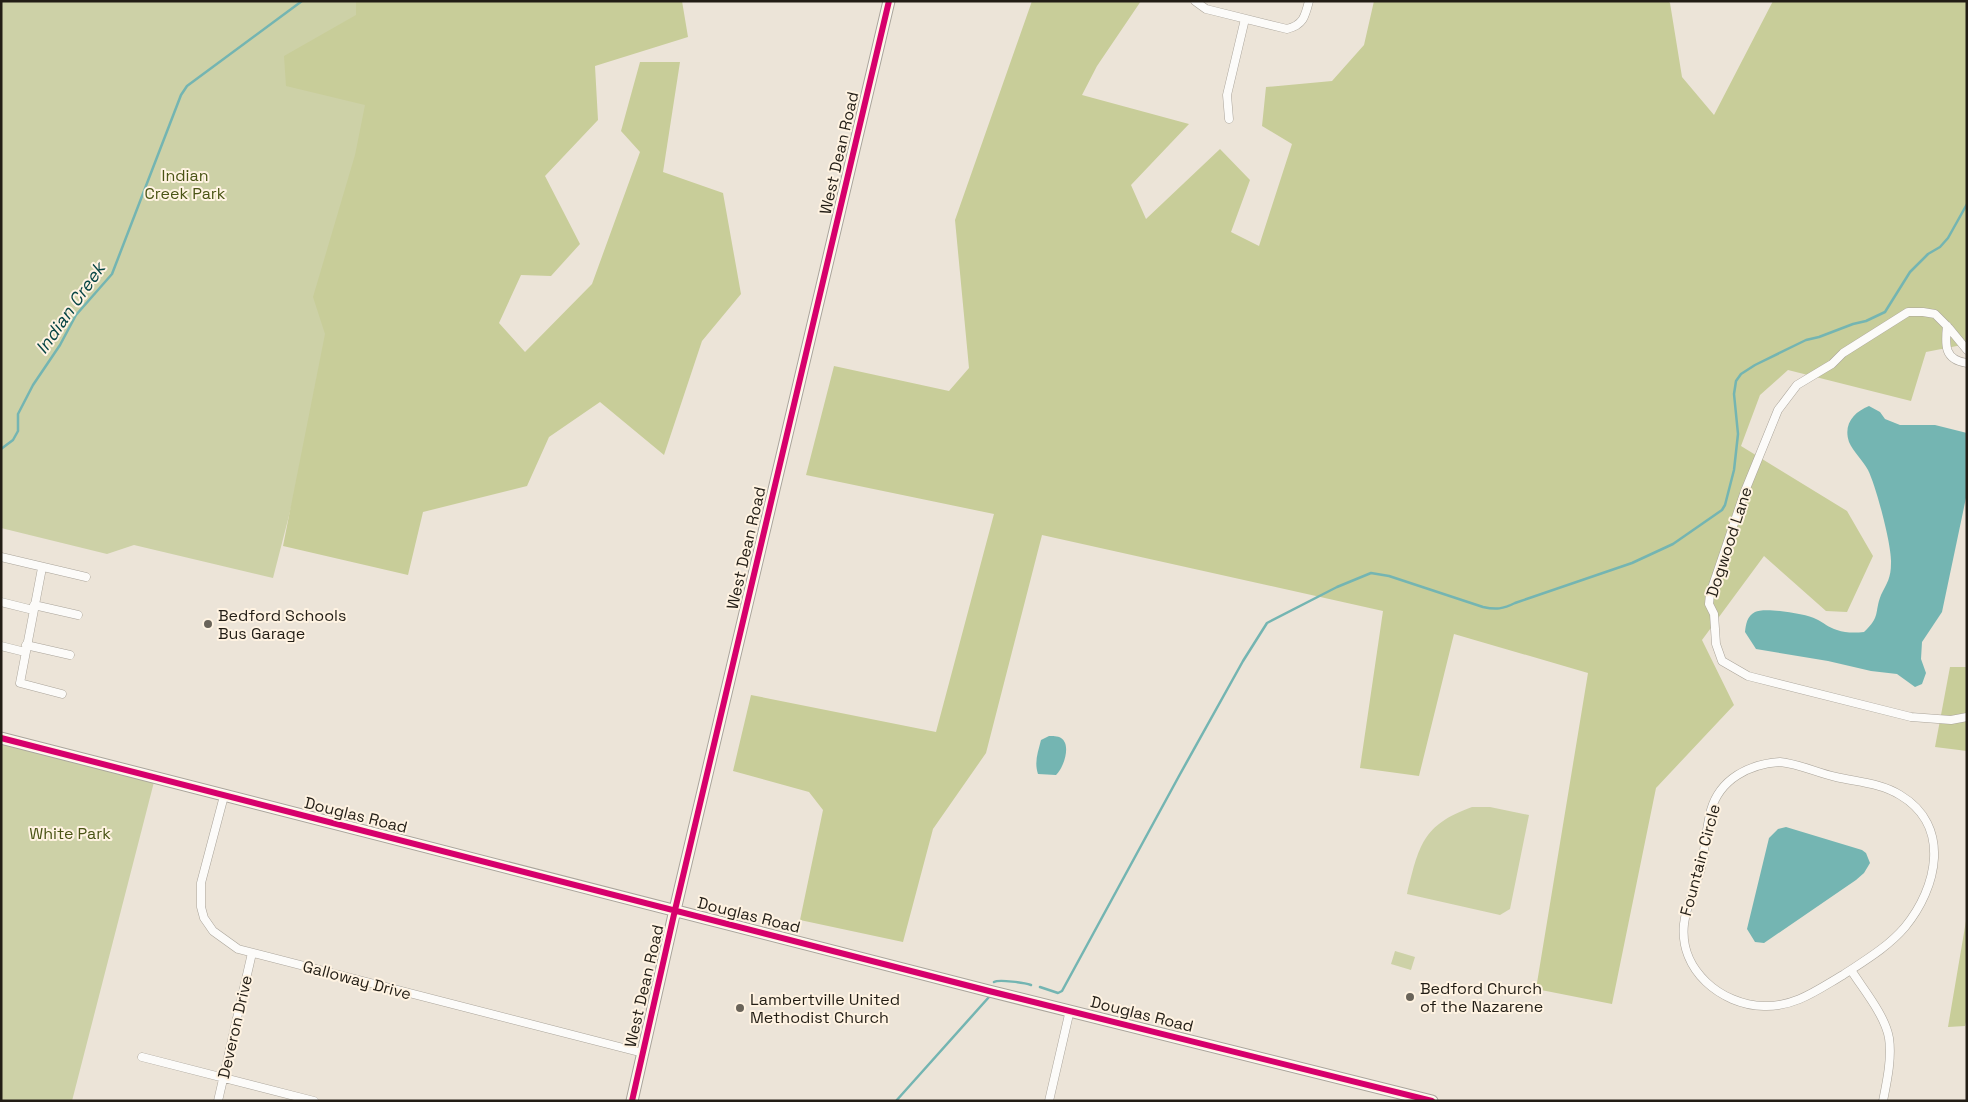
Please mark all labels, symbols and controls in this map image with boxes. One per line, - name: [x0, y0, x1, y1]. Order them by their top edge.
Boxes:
- street label: West Dean Road: [815, 90, 863, 216]
- park label: Indian Creek Park: [145, 165, 226, 204]
- water label: Indian Creek: [30, 256, 111, 358]
- street label: Dogwood Lane: [1701, 484, 1757, 600]
- street label: West Dean Road: [722, 485, 770, 611]
- place label: Bedford Schools Bus Garage: [218, 605, 346, 644]
- marker: Bedford Schools Bus Garage: [202, 618, 214, 630]
- street label: Douglas Road: [302, 792, 410, 838]
- street label: Fountain Circle: [1675, 802, 1725, 918]
- park label: White Park: [29, 823, 111, 844]
- street label: Douglas Road: [695, 892, 803, 938]
- street label: West Dean Road: [620, 923, 668, 1049]
- street label: Galloway Drive: [301, 955, 413, 1005]
- street label: Deveron Drive: [213, 973, 257, 1081]
- place label: Bedford Church of the Nazarene: [1420, 978, 1543, 1017]
- place label: Lambertville United Methodist Church: [750, 989, 900, 1028]
- street label: Douglas Road: [1088, 991, 1196, 1037]
- marker: Bedford Church of the Nazarene: [1404, 991, 1416, 1003]
- marker: Lambertville United Methodist Church: [734, 1002, 746, 1014]

